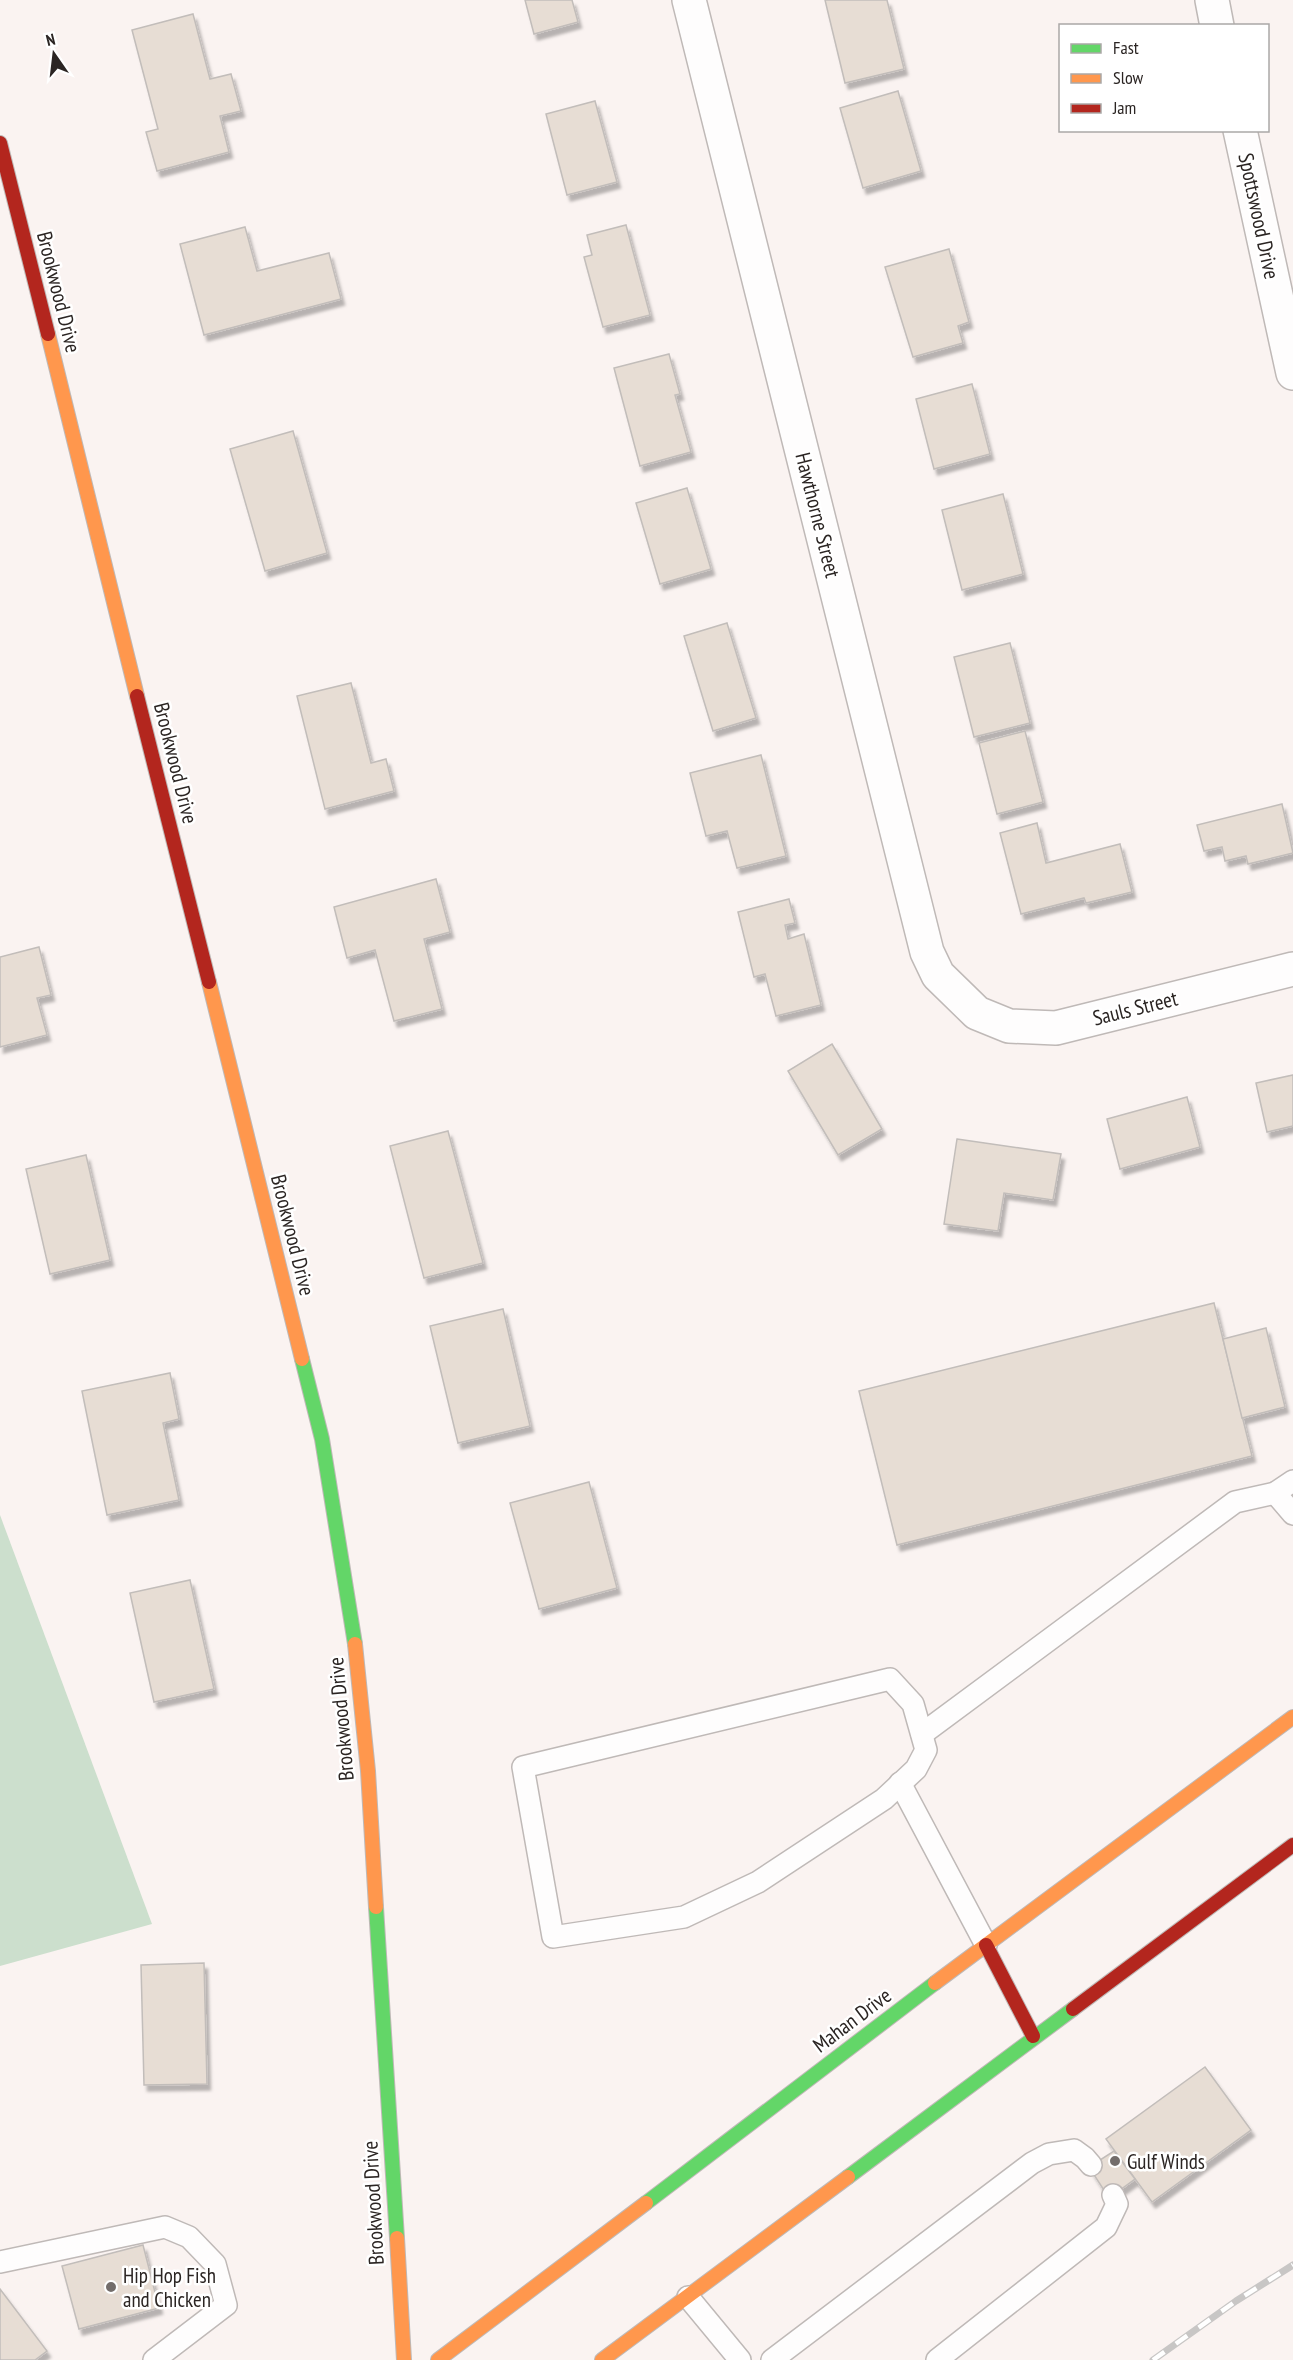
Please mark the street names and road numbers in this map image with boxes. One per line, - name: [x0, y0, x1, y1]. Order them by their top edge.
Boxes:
- street label: Spottswood Drive: [1233, 151, 1285, 281]
- street label: Brookwood Drive: [31, 229, 87, 355]
- street label: Hawthorne Street: [789, 450, 847, 580]
- street label: Brookwood Drive: [148, 700, 204, 826]
- street label: Sauls Street: [1090, 984, 1180, 1032]
- street label: Brookwood Drive: [265, 1172, 321, 1298]
- street label: Brookwood Drive: [322, 1656, 360, 1782]
- street label: Mahan Drive: [807, 1982, 897, 2058]
- street label: Brookwood Drive: [356, 2140, 390, 2266]

